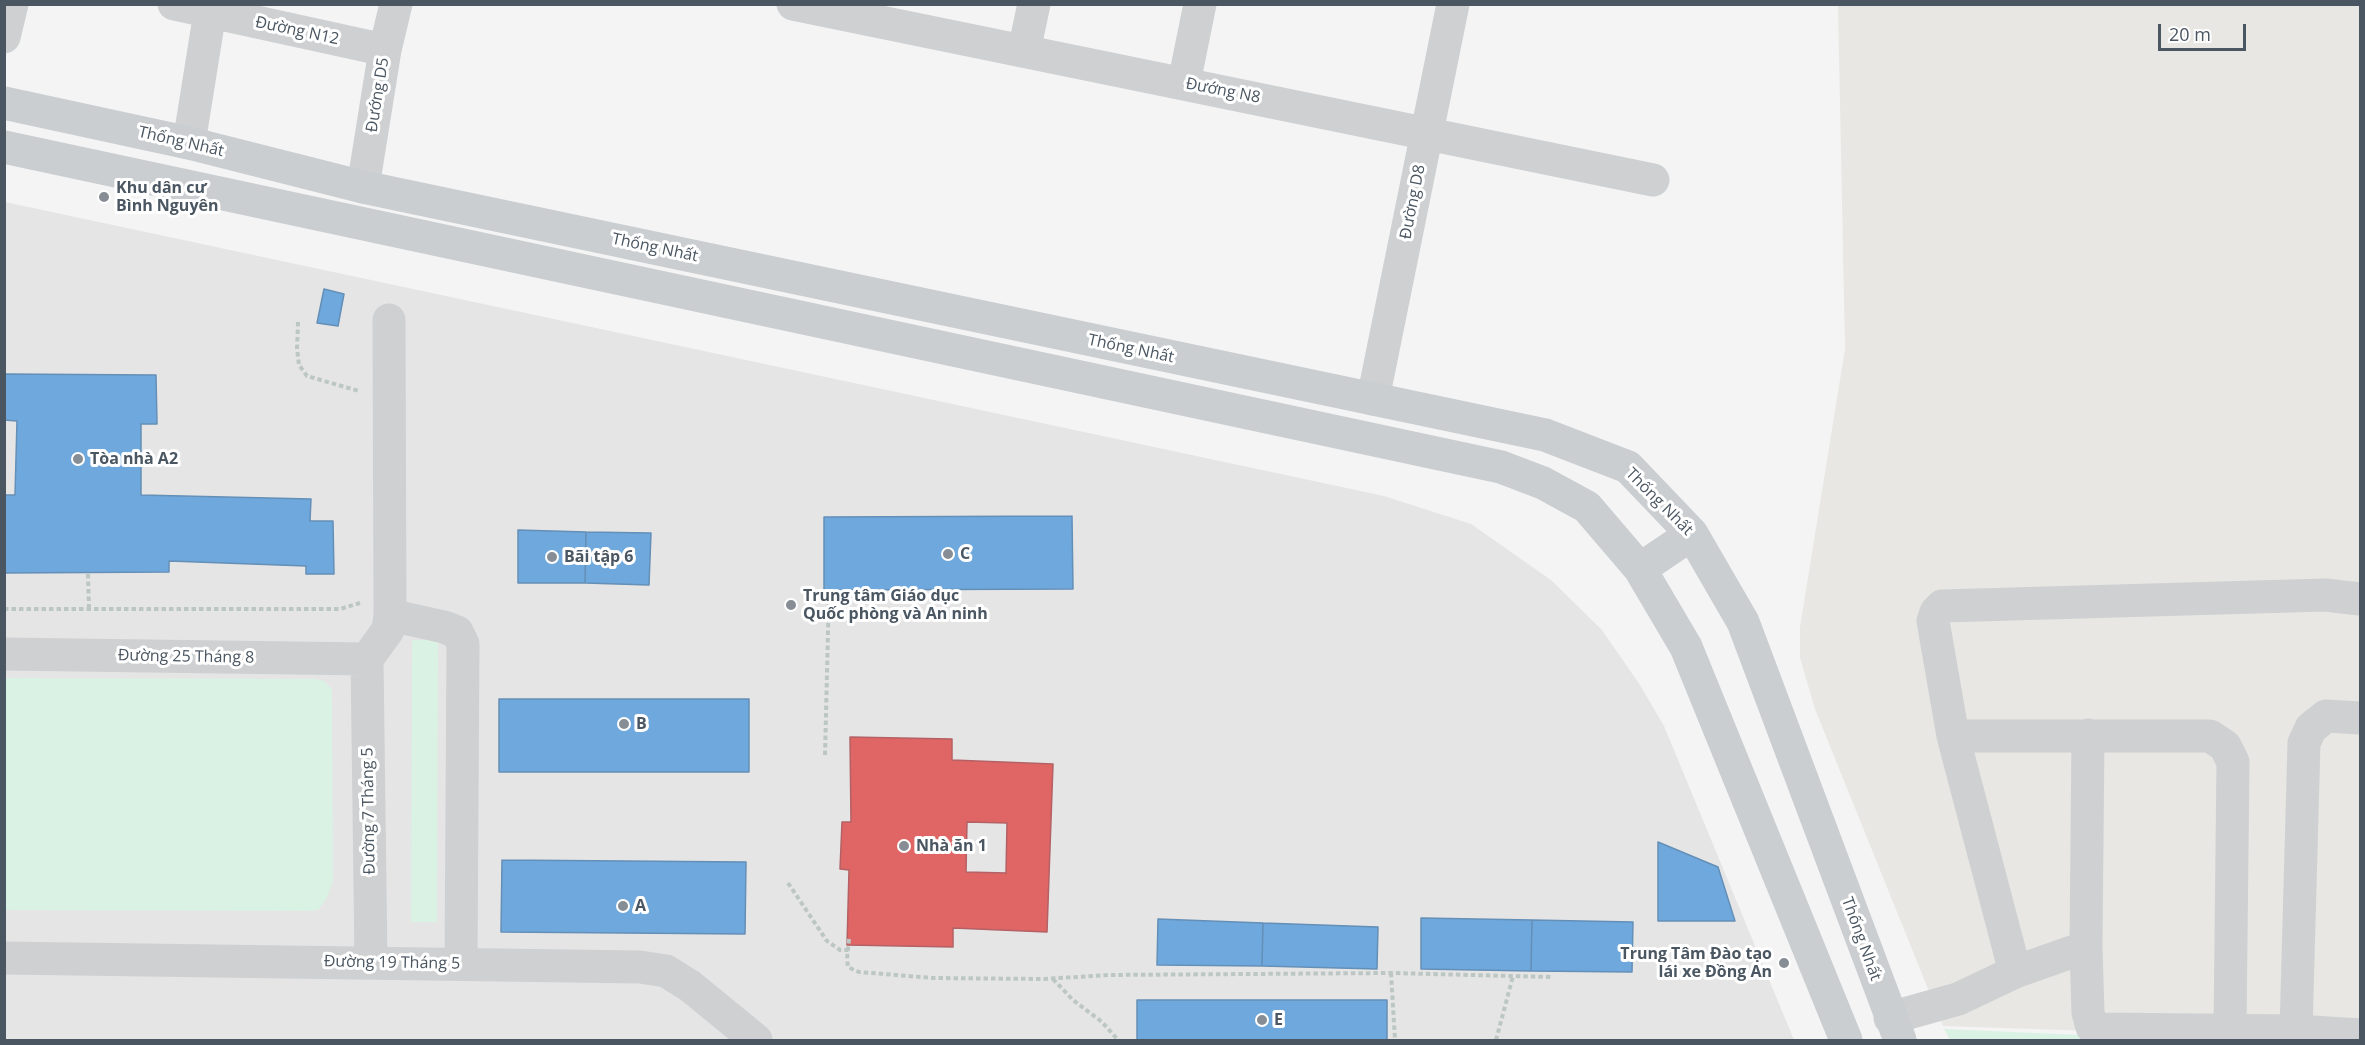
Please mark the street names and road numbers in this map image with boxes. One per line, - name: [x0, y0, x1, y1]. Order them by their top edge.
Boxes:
- street label: Đường N12: [253, 13, 341, 49]
- street label: Đướng D5: [363, 56, 393, 134]
- street label: Đướng N8: [1184, 74, 1262, 108]
- street label: Thống Nhất: [136, 123, 226, 161]
- street label: Đường D8: [1396, 163, 1430, 241]
- street label: Thống Nhất: [610, 230, 700, 266]
- street label: Thống Nhất: [1086, 331, 1176, 367]
- street label: Thống Nhất: [1621, 464, 1697, 540]
- street label: Đường 25 Tháng 8: [118, 646, 254, 668]
- street label: Đường 7 Tháng 5: [358, 747, 380, 875]
- street label: Thống Nhất: [1837, 895, 1885, 983]
- street label: Đường 19 Tháng 5: [324, 952, 460, 974]

